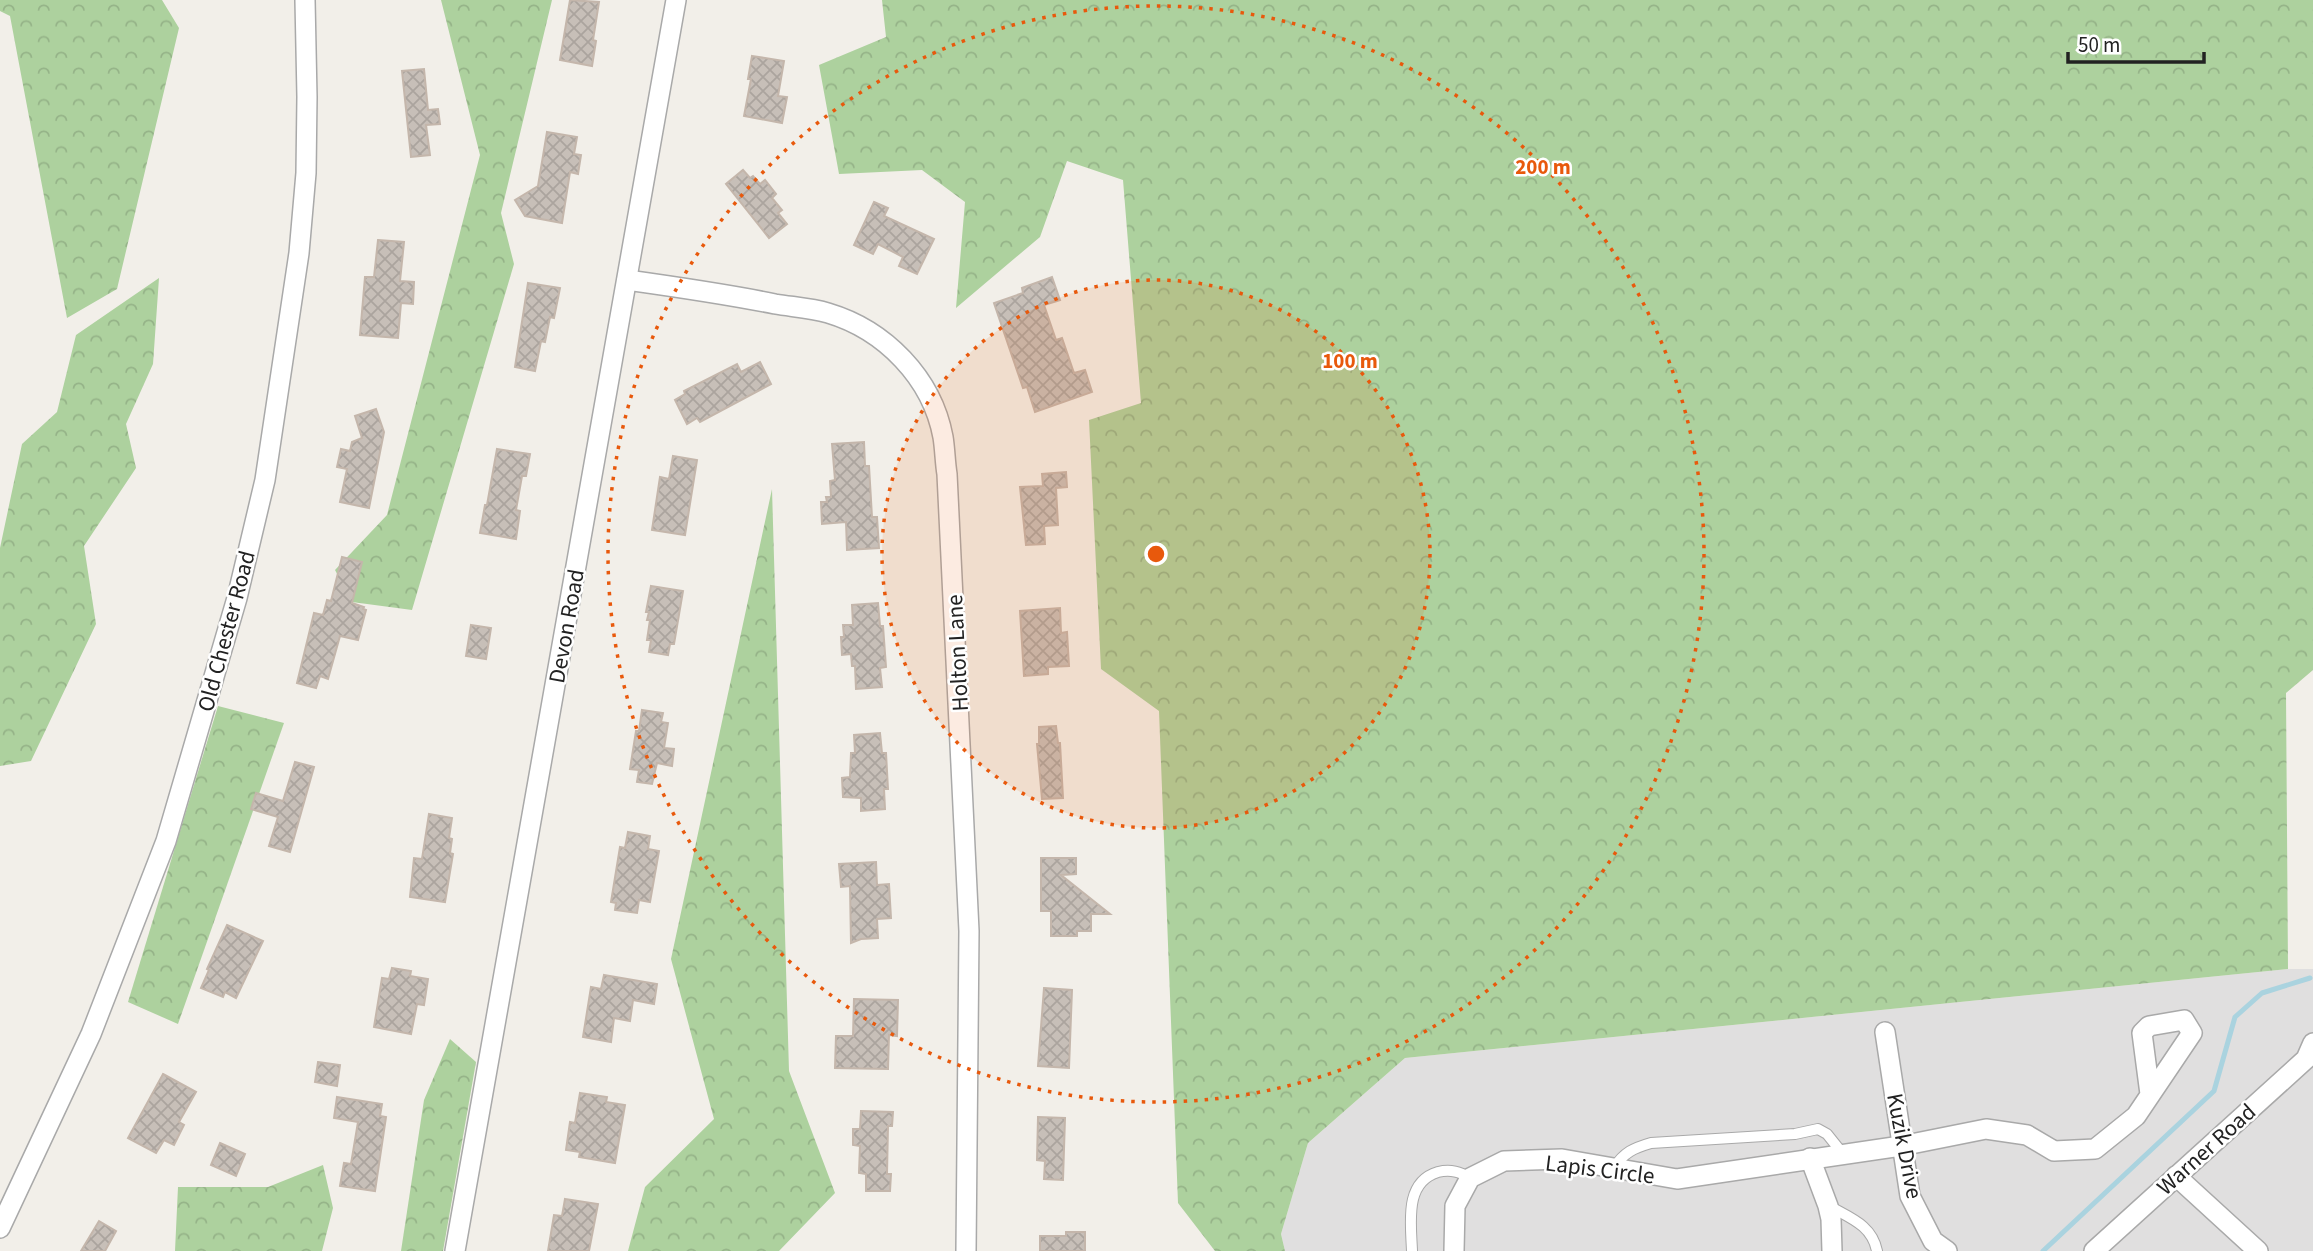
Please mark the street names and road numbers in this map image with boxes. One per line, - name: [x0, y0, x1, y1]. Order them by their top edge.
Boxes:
- street label: Old Chester Road: [189, 547, 264, 715]
- street label: Devon Road: [540, 566, 593, 686]
- street label: Holton Lane: [938, 594, 977, 712]
- street label: Kuzik Drive: [1878, 1091, 1931, 1202]
- street label: Warner Road: [2150, 1096, 2263, 1203]
- street label: Lapis Circle: [1543, 1146, 1656, 1193]

